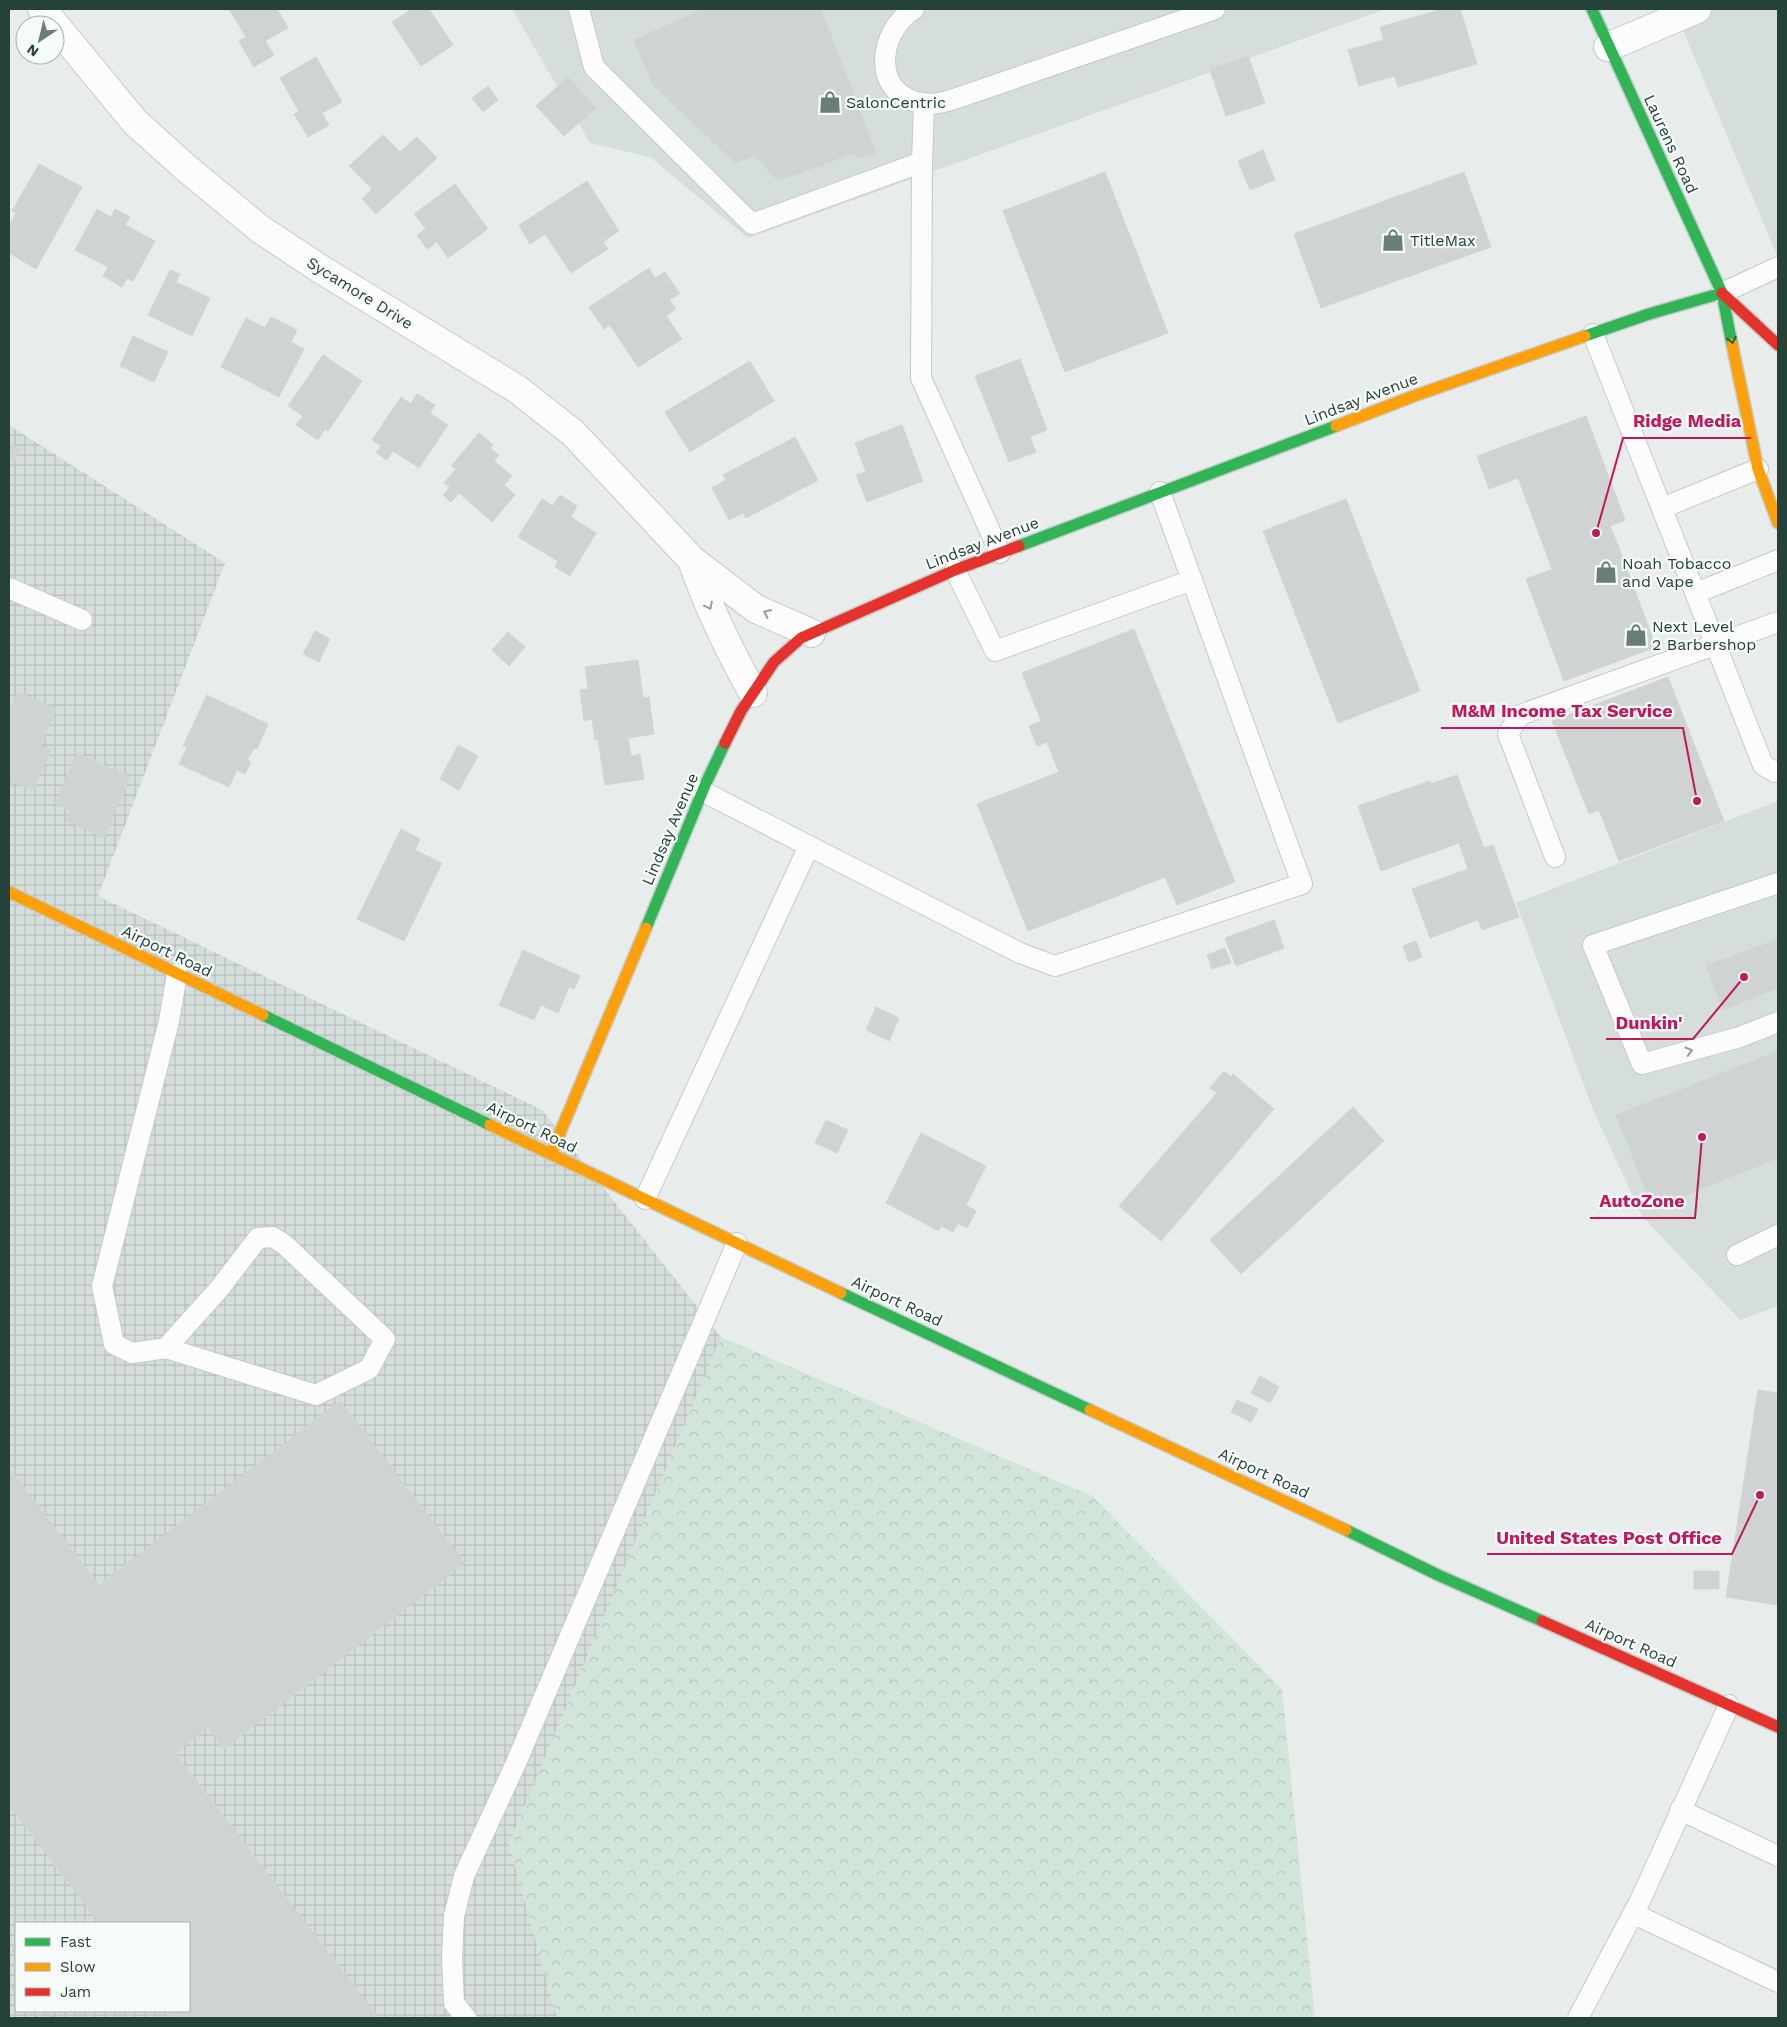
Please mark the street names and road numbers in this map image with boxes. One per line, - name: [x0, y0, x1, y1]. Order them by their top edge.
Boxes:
- street label: Laurens Road: [1640, 92, 1702, 196]
- street label: Sycamore Drive: [303, 253, 417, 333]
- street label: Lindsay Avenue: [1302, 369, 1420, 429]
- street label: Lindsay Avenue: [923, 513, 1041, 573]
- street label: Lindsay Avenue: [638, 770, 702, 888]
- street label: Airport Road: [119, 921, 215, 981]
- street label: Airport Road: [484, 1097, 580, 1157]
- street label: Airport Road: [848, 1272, 946, 1330]
- street label: Airport Road: [1215, 1444, 1313, 1502]
- street label: Airport Road: [1582, 1614, 1680, 1672]

